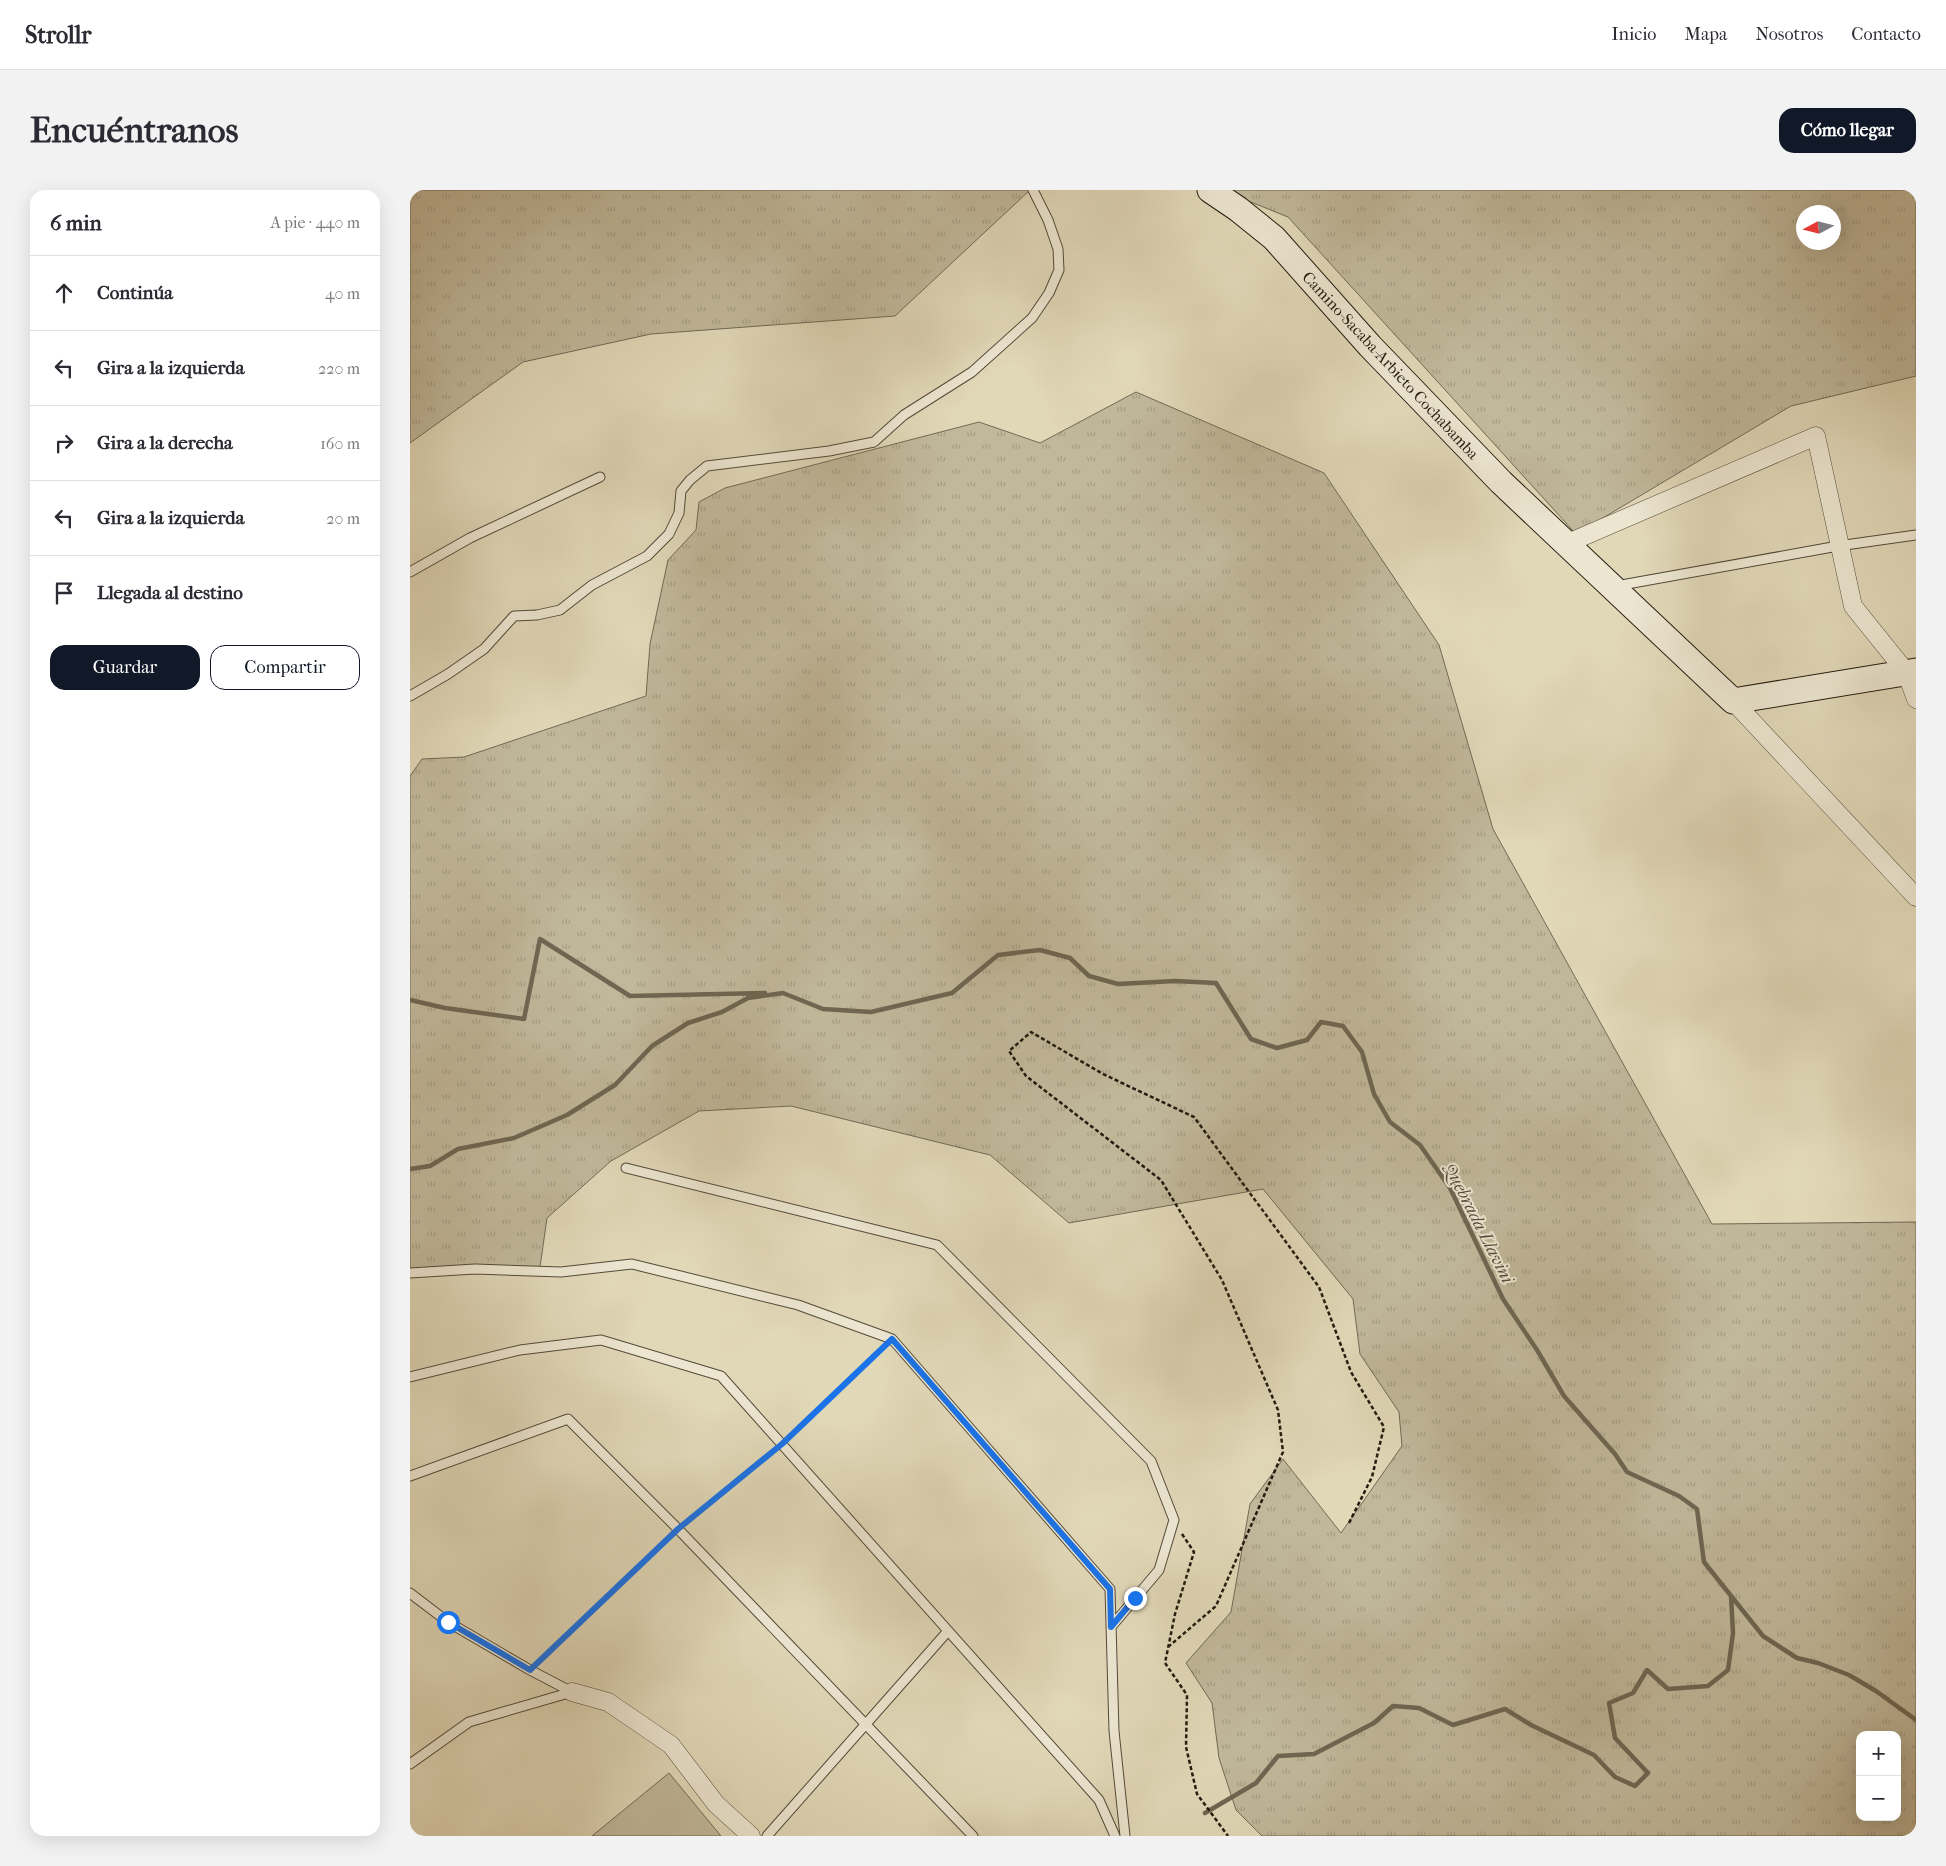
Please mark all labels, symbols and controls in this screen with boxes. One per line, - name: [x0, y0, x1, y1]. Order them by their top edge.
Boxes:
- text: Strollr: [25, 21, 92, 49]
- text: Inicio: [1612, 24, 1657, 45]
- text: Mapa: [1685, 24, 1727, 45]
- text: Nosotros: [1755, 24, 1823, 45]
- text: Contacto: [1851, 24, 1921, 45]
- button: Cómo llegar: [1779, 108, 1916, 153]
- text: Encuéntranos: [30, 110, 238, 151]
- north arrow: [1796, 205, 1841, 250]
- text: 6 min: [50, 211, 102, 235]
- text: A pie · 440 m: [270, 213, 360, 232]
- street label: Camino-Sacaba-Arbieto Cochabamba: [1298, 267, 1483, 464]
- icon: ahead: [50, 279, 78, 307]
- text: Continúa: [97, 282, 173, 304]
- text: 40 m: [325, 284, 360, 303]
- icon: left: [50, 354, 78, 382]
- text: Gira a la izquierda: [97, 357, 244, 379]
- text: 220 m: [318, 359, 360, 378]
- icon: right: [50, 429, 78, 457]
- text: Gira a la derecha: [97, 432, 233, 454]
- text: 160 m: [320, 434, 360, 453]
- icon: left: [50, 504, 78, 532]
- text: Gira a la izquierda: [97, 507, 244, 529]
- text: 20 m: [326, 509, 360, 528]
- icon: arrive: [50, 579, 78, 607]
- text: Llegada al destino: [97, 582, 243, 604]
- button: Guardar: [50, 645, 200, 690]
- button: Compartir: [210, 645, 360, 690]
- water label: Quebrada Llavini: [1439, 1159, 1519, 1288]
- route end: [1124, 1587, 1147, 1610]
- route start: [437, 1611, 460, 1634]
- map controls: [1856, 1731, 1901, 1821]
- button: +: [1856, 1731, 1901, 1776]
- button: −: [1856, 1776, 1901, 1821]

